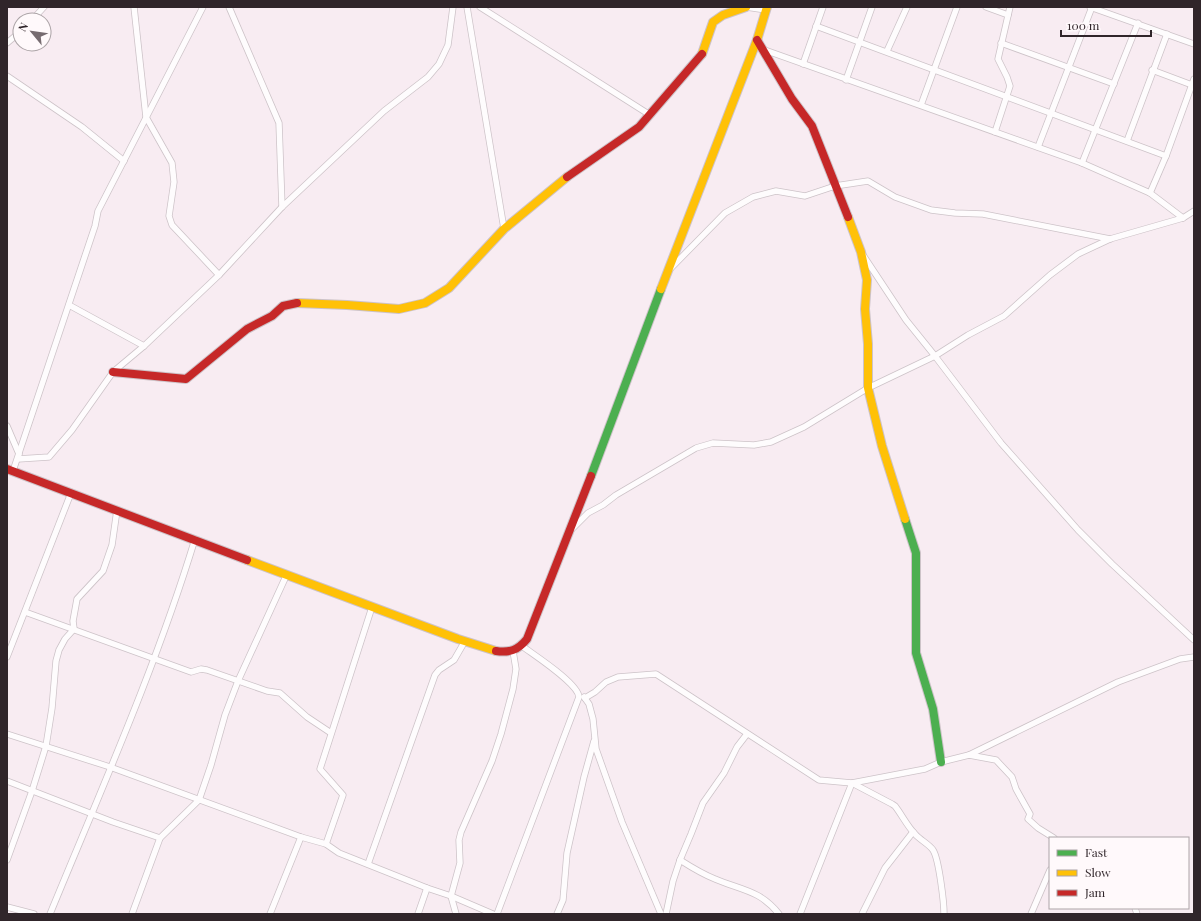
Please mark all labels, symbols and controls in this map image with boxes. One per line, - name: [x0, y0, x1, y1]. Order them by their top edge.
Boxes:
- north arrow: [12, 12, 52, 52]
- scale bar: [1061, 12, 1151, 38]
- text: 100 m: [1067, 17, 1100, 33]
- text: N: [14, 20, 31, 34]
- legend: [1049, 837, 1189, 909]
- text: Fast: [1085, 844, 1108, 860]
- text: Slow: [1085, 864, 1111, 880]
- text: Jam: [1084, 884, 1106, 900]

